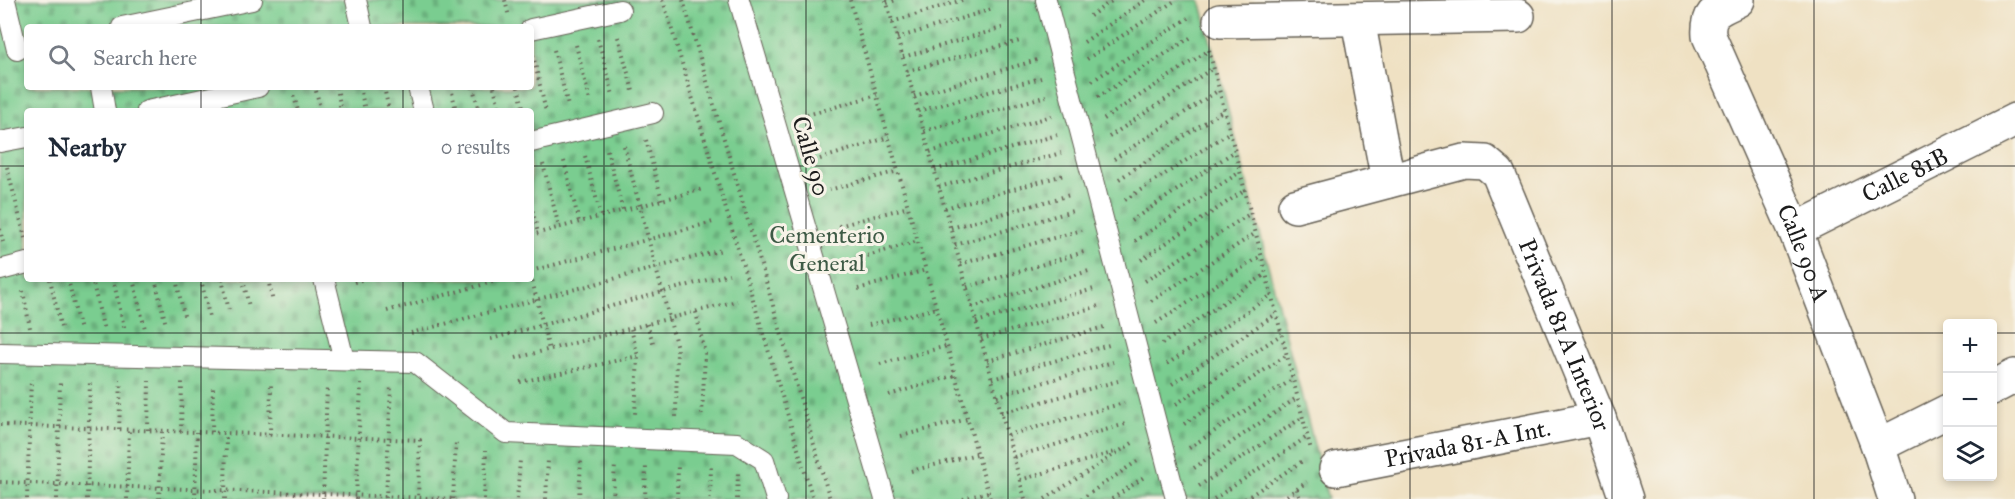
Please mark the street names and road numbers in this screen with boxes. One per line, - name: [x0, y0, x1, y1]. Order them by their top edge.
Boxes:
- street label: Calle 90: [785, 113, 837, 199]
- street label: Calle 81B: [1857, 141, 1953, 209]
- street label: Calle 90 A: [1770, 199, 1836, 306]
- street label: Privada 81 A Interior: [1512, 234, 1617, 435]
- street label: Privada 81-A Int.: [1382, 413, 1553, 474]

